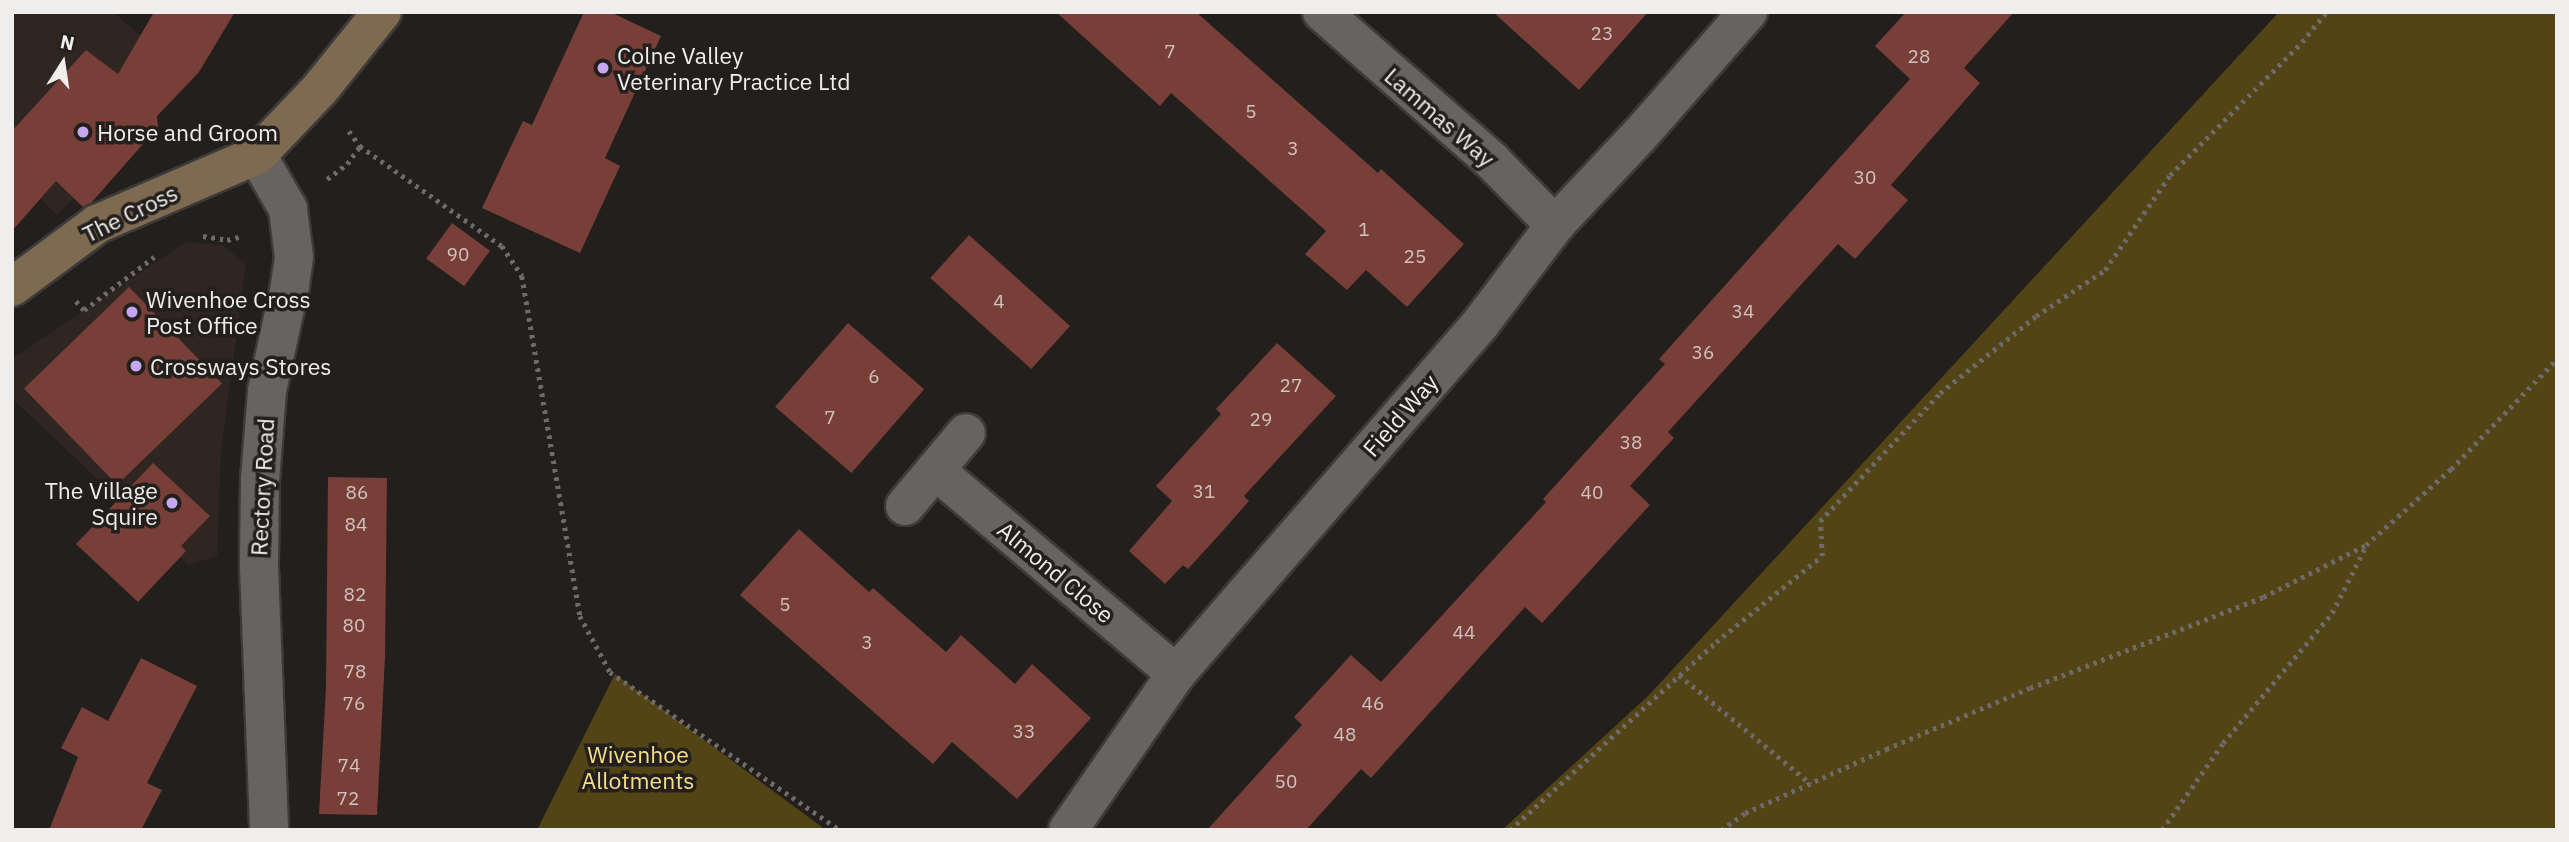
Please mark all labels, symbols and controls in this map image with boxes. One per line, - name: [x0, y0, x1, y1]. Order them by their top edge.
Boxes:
- house number: 23: [1591, 23, 1613, 45]
- north arrow: [28, 28, 98, 98]
- text: N: [58, 29, 77, 56]
- place label: Colne Valley Veterinary Practice Ltd: [617, 41, 850, 95]
- house number: 7: [1164, 41, 1176, 63]
- house number: 28: [1908, 46, 1930, 68]
- marker: Colne Valley Veterinary Practice Ltd: [595, 60, 611, 76]
- street label: Lammas Way: [1379, 62, 1501, 172]
- house number: 5: [1245, 101, 1257, 123]
- place label: Horse and Groom: [97, 118, 278, 146]
- marker: Horse and Groom: [75, 124, 91, 140]
- house number: 3: [1287, 138, 1299, 160]
- house number: 30: [1854, 167, 1876, 189]
- street label: The Cross: [78, 178, 182, 248]
- house number: 1: [1358, 219, 1370, 241]
- house number: 90: [447, 244, 469, 266]
- house number: 25: [1404, 246, 1426, 268]
- place label: Wivenhoe Cross Post Office: [146, 285, 311, 339]
- house number: 4: [993, 291, 1005, 313]
- house number: 34: [1732, 301, 1754, 323]
- marker: Wivenhoe Cross Post Office: [124, 304, 140, 320]
- house number: 36: [1692, 342, 1714, 364]
- place label: Crossways Stores: [150, 352, 332, 380]
- marker: Crossways Stores: [128, 358, 144, 374]
- house number: 6: [868, 366, 880, 388]
- street label: Field Way: [1357, 368, 1443, 462]
- house number: 27: [1280, 375, 1302, 397]
- house number: 7: [824, 407, 836, 429]
- house number: 29: [1250, 409, 1272, 431]
- street label: Rectory Road: [245, 417, 279, 557]
- house number: 38: [1620, 432, 1642, 454]
- place label: The Village Squire: [45, 476, 158, 530]
- house number: 31: [1193, 481, 1215, 503]
- house number: 86: [346, 482, 368, 504]
- house number: 40: [1581, 482, 1603, 504]
- marker: The Village Squire: [164, 495, 180, 511]
- house number: 84: [345, 514, 367, 536]
- street label: Almond Close: [992, 515, 1120, 629]
- house number: 82: [344, 584, 366, 606]
- house number: 5: [779, 594, 791, 616]
- house number: 80: [343, 615, 365, 637]
- house number: 44: [1453, 622, 1475, 644]
- house number: 3: [861, 632, 873, 654]
- house number: 78: [344, 661, 366, 683]
- house number: 76: [343, 693, 365, 715]
- house number: 46: [1362, 693, 1384, 715]
- house number: 33: [1013, 721, 1035, 743]
- house number: 48: [1334, 724, 1356, 746]
- park label: Wivenhoe Allotments: [581, 740, 695, 794]
- house number: 74: [338, 755, 360, 777]
- house number: 50: [1275, 771, 1297, 793]
- house number: 72: [337, 788, 359, 810]

